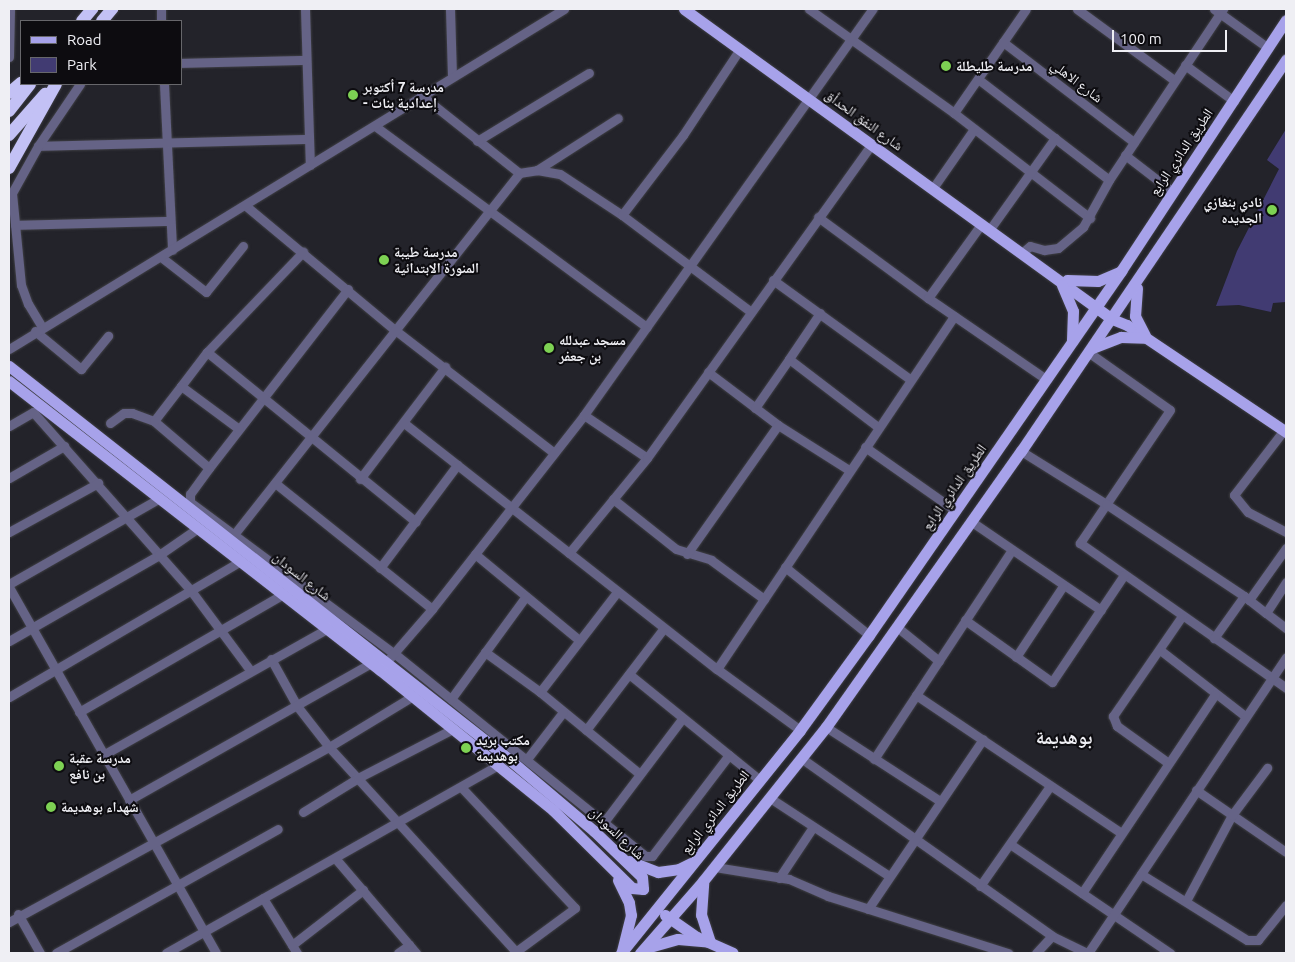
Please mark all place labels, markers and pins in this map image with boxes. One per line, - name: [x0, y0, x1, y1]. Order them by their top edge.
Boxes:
- place label: مدرسة طليطلة: [956, 58, 1032, 74]
- marker: مدرسة طليطلة: [940, 60, 952, 72]
- place label: مدرسة 7 أكتوبر - إعدادية بنات: [363, 79, 444, 111]
- marker: مدرسة 7 أكتوبر - إعدادية بنات: [347, 89, 359, 101]
- place label: نادي بنغازي الجديده: [1203, 194, 1262, 226]
- marker: نادي بنغازي الجديده: [1266, 204, 1278, 216]
- place label: مدرسة طيبة المنورة الابتدائية: [394, 244, 479, 276]
- marker: مدرسة طيبة المنورة الابتدائية: [378, 254, 390, 266]
- place label: مسجد عبدلله بن جعفر: [559, 332, 626, 364]
- marker: مسجد عبدلله بن جعفر: [543, 342, 555, 354]
- place label: مكتب بريد بوهديمة: [476, 732, 530, 764]
- marker: مكتب بريد بوهديمة: [460, 742, 472, 754]
- place label: مدرسة عقبة بن نافع: [69, 750, 131, 782]
- marker: مدرسة عقبة بن نافع: [53, 760, 65, 772]
- place label: شهداء بوهديمة: [61, 799, 139, 815]
- marker: شهداء بوهديمة: [45, 801, 57, 813]

